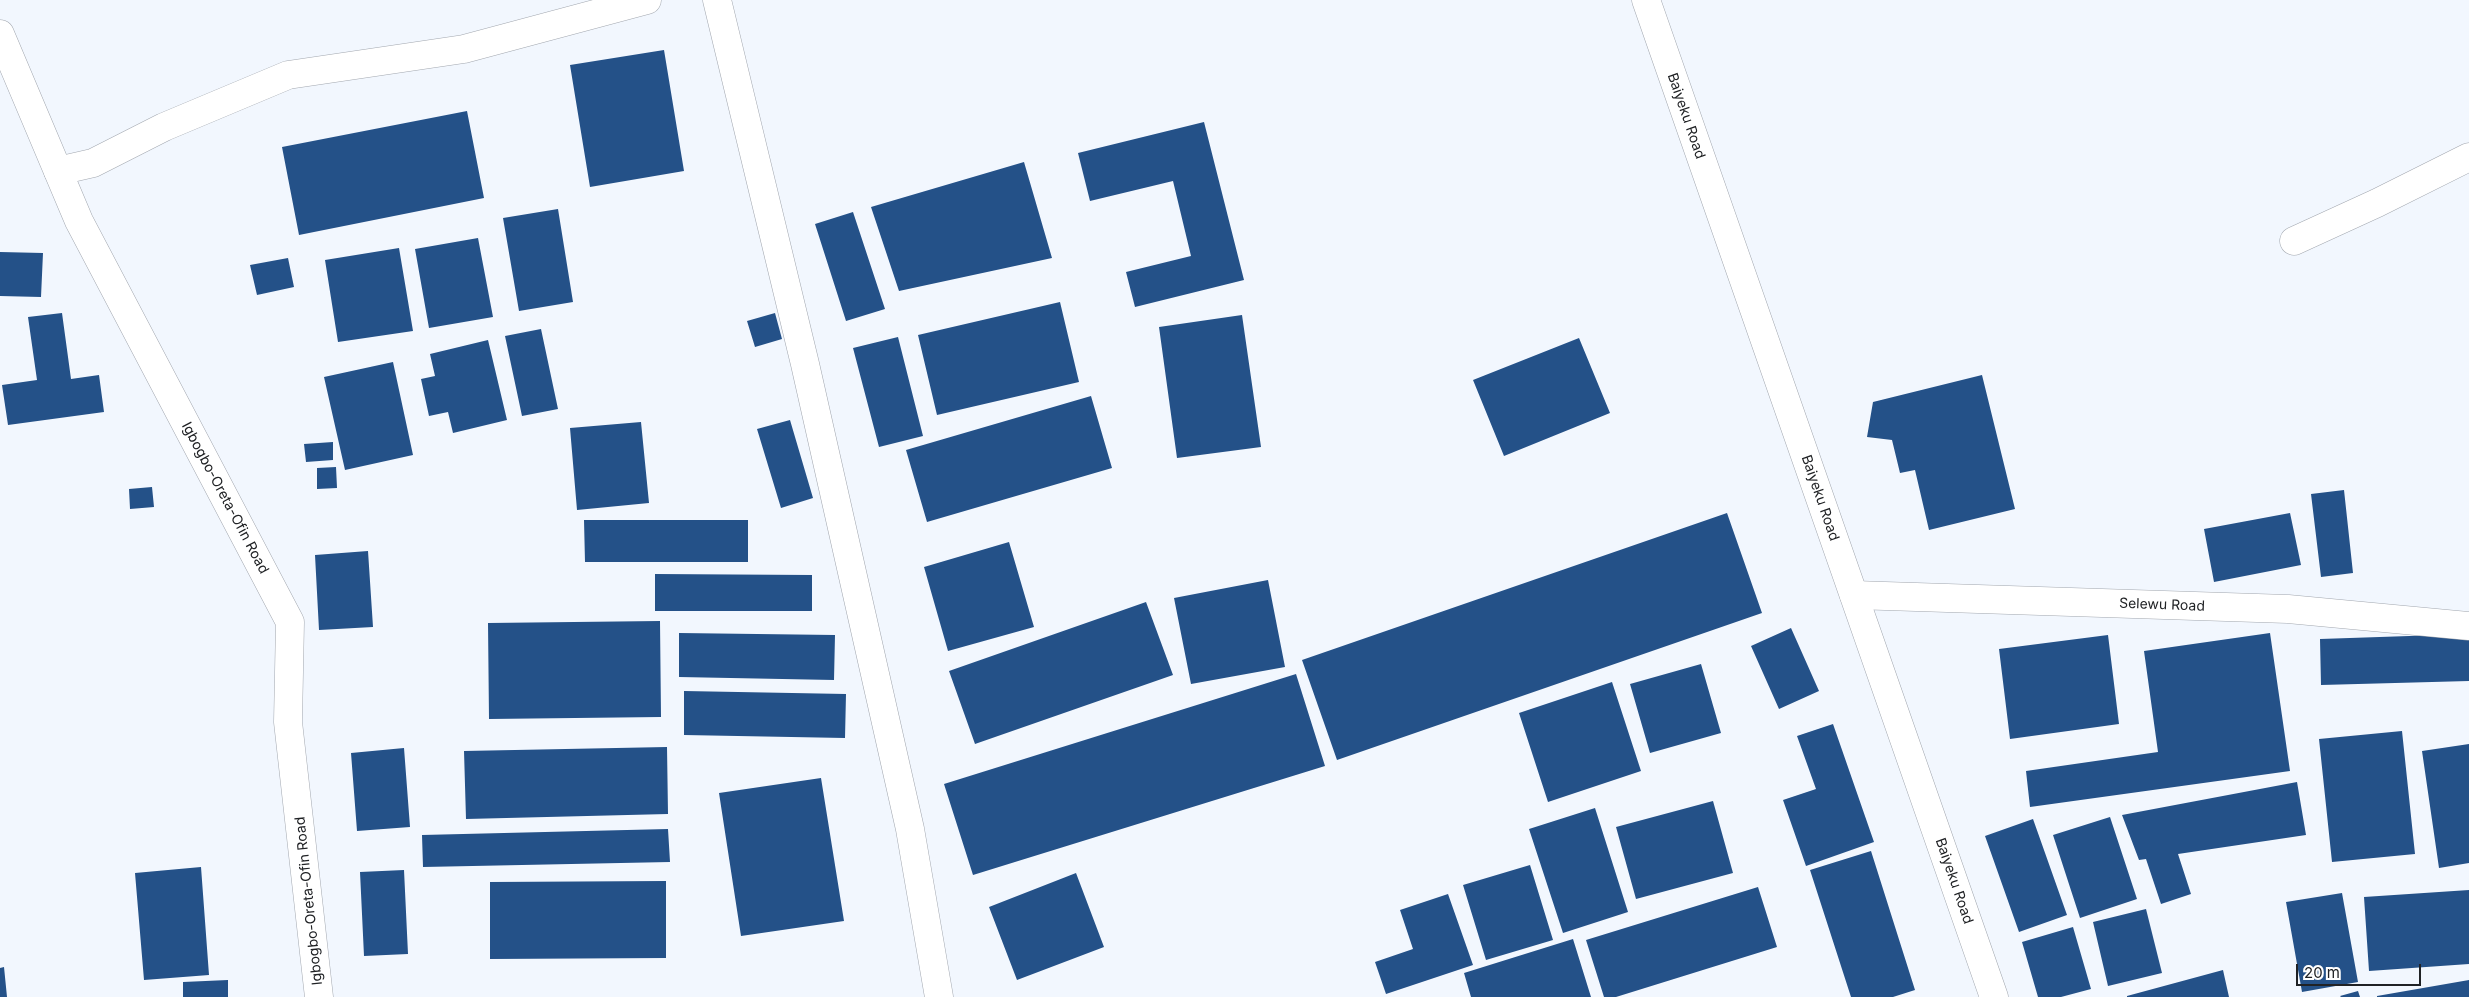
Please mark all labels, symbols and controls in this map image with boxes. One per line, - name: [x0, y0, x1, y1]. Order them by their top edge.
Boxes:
- street label: Baiyeku Road: [1663, 71, 1709, 161]
- street label: Igbogbo-Oreta-Ofin Road: [178, 419, 272, 577]
- street label: Baiyeku Road: [1797, 453, 1843, 543]
- street label: Selewu Road: [2119, 595, 2205, 615]
- street label: Igbogbo-Oreta-Ofin Road: [292, 816, 326, 986]
- street label: Baiyeku Road: [1931, 836, 1977, 926]
- scale bar: [2299, 954, 2424, 986]
- text: 20 m: [2304, 963, 2340, 982]

